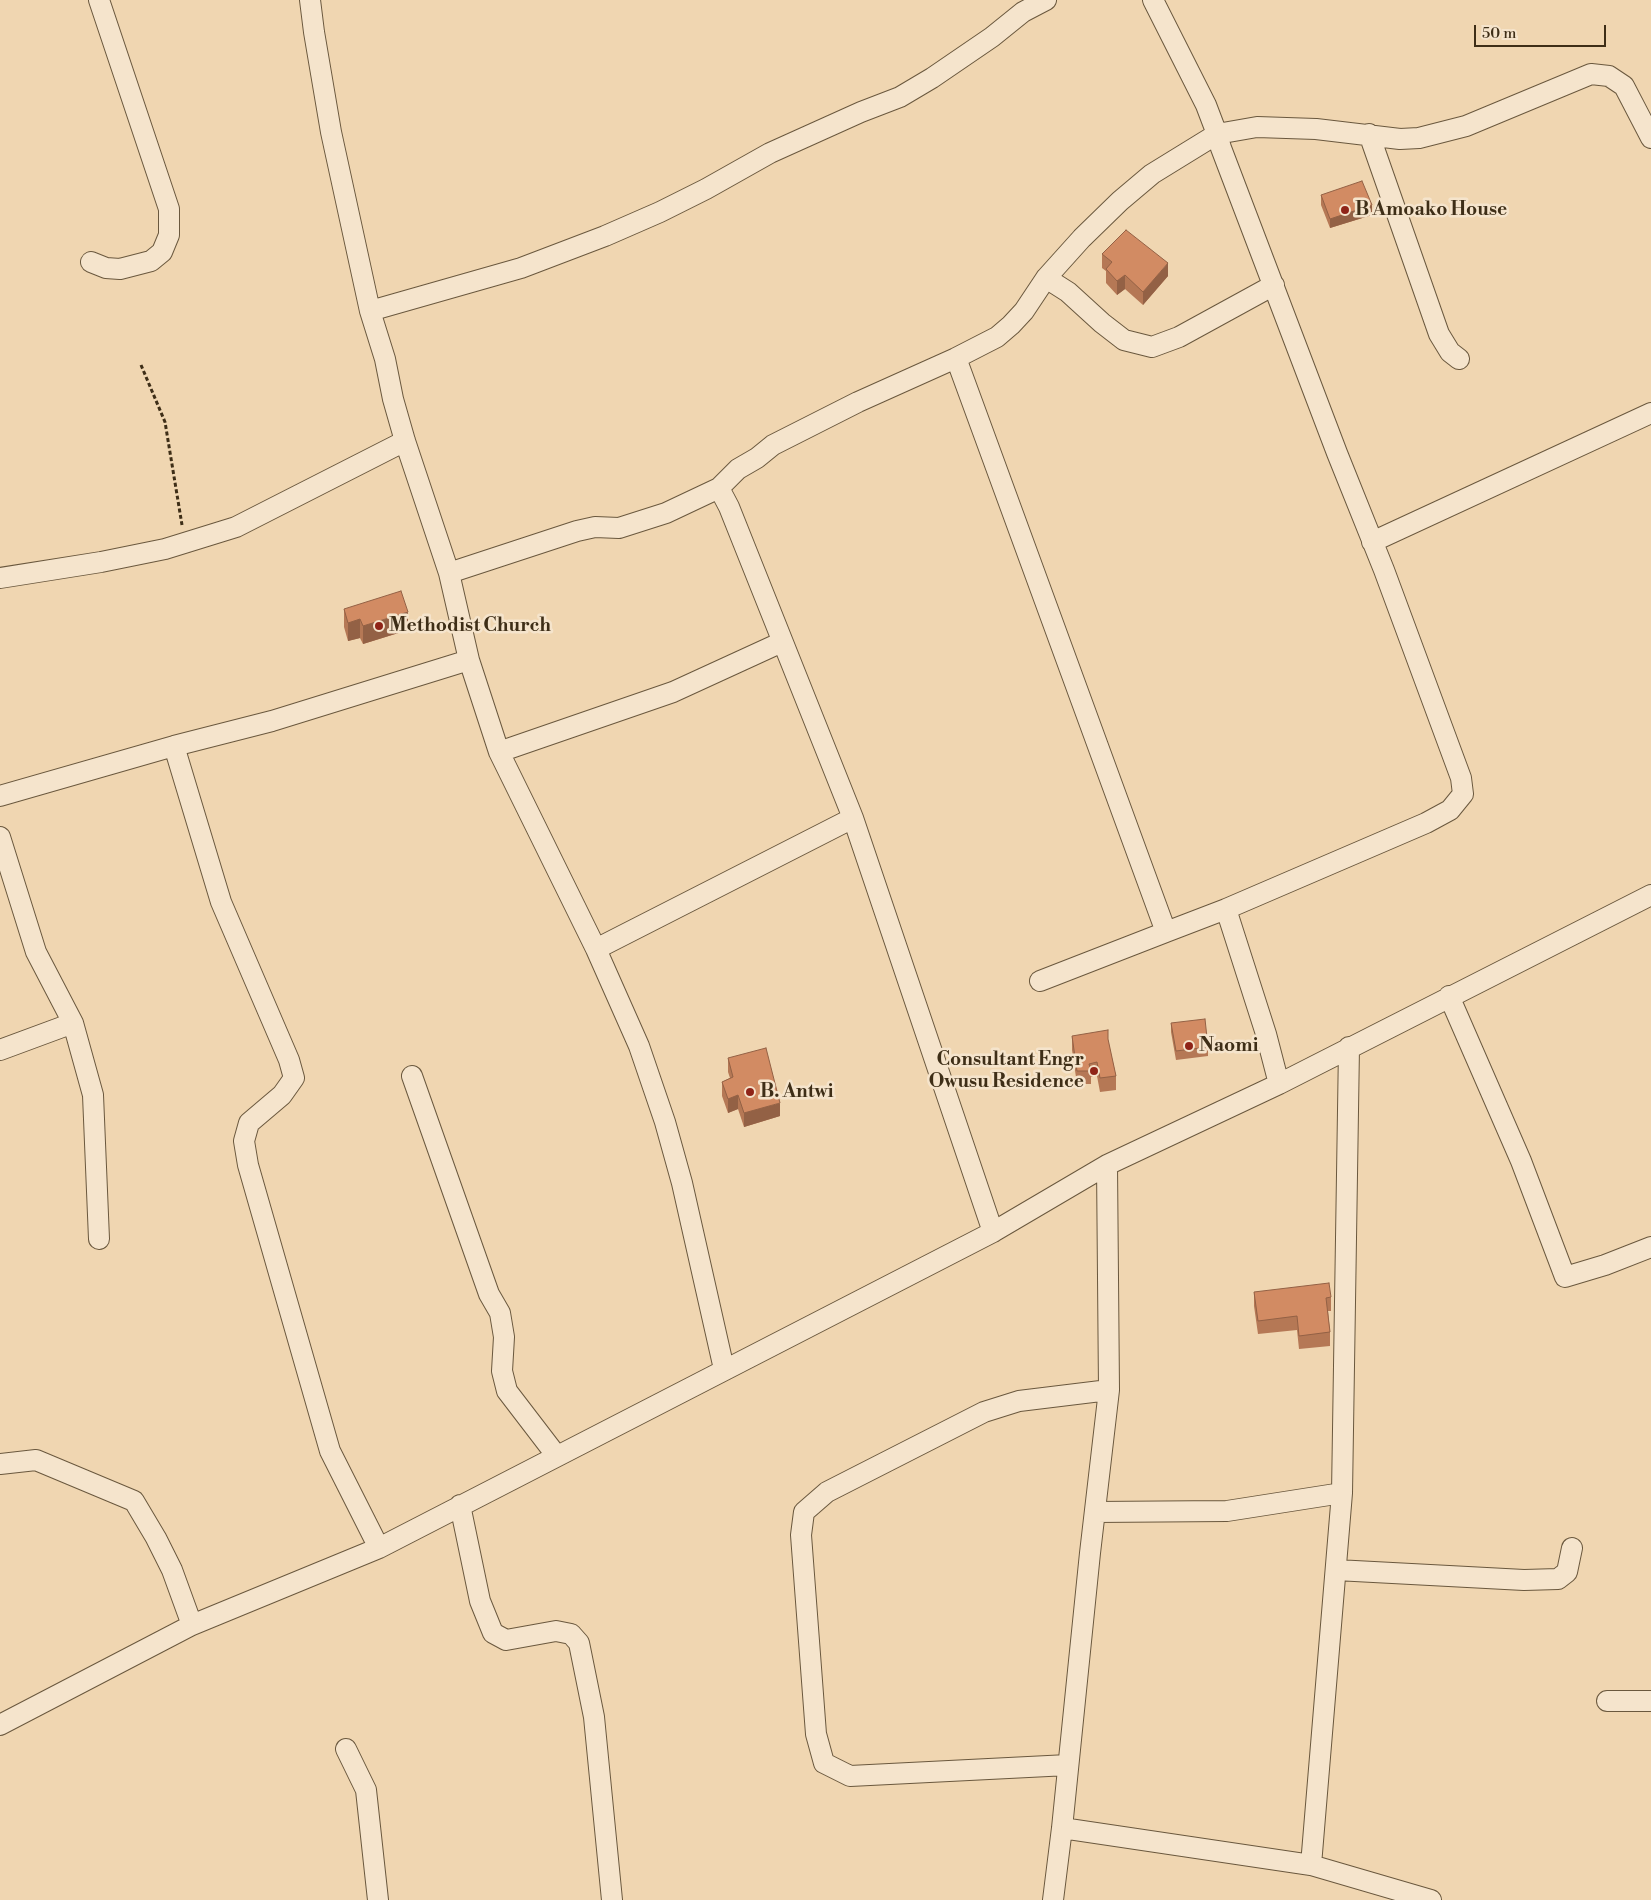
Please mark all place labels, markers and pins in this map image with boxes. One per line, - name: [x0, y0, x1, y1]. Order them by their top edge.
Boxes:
- place label: B Amoako House: [1355, 199, 1507, 221]
- marker: B Amoako House: [1339, 204, 1351, 216]
- place label: Methodist Church: [389, 615, 551, 637]
- marker: Methodist Church: [373, 620, 385, 632]
- place label: Naomi: [1199, 1035, 1259, 1057]
- marker: Naomi: [1183, 1040, 1195, 1052]
- place label: Consultant Engr Owusu Residence: [929, 1049, 1084, 1093]
- marker: Consultant Engr Owusu Residence: [1088, 1065, 1100, 1077]
- place label: B. Antwi: [760, 1081, 834, 1103]
- marker: B. Antwi: [744, 1086, 756, 1098]

